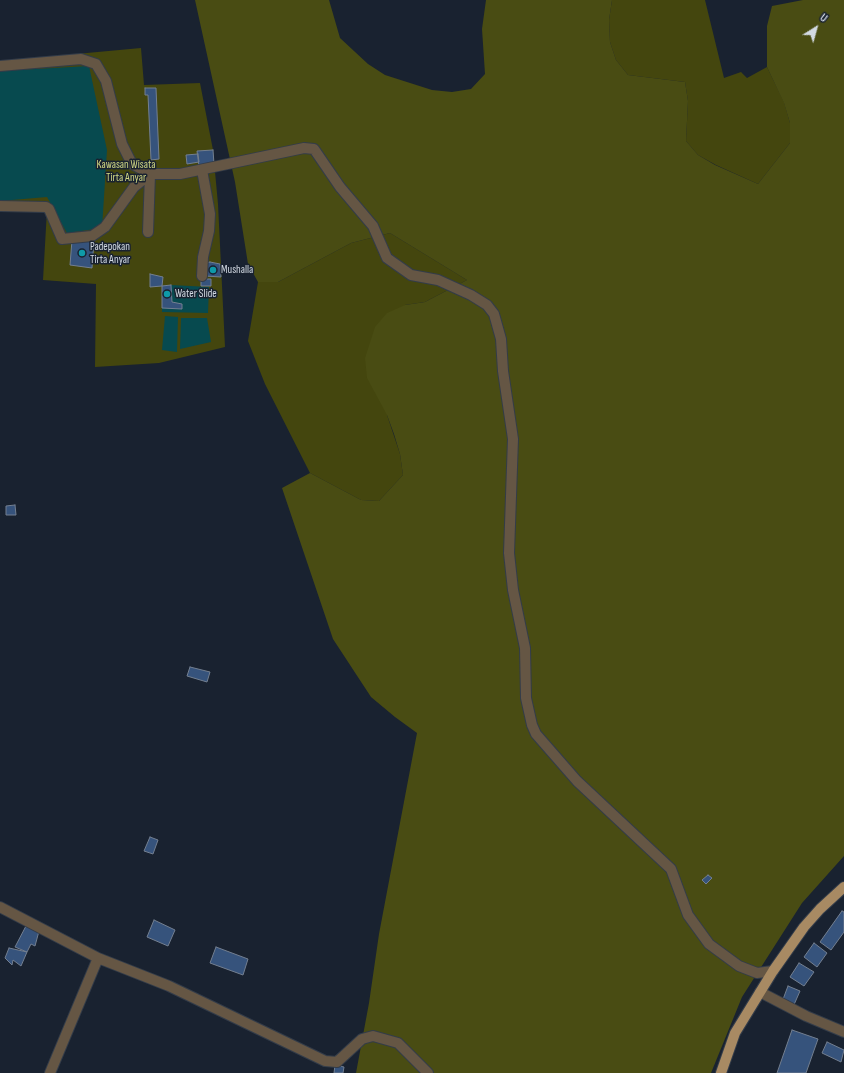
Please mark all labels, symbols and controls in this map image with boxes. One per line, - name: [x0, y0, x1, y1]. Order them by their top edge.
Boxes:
- north arrow: [796, 8, 836, 48]
- text: U: [817, 11, 830, 25]
- park label: Kawasan Wisata Tirta Anyar: [97, 158, 155, 184]
- place label: Padepokan Tirta Anyar: [90, 240, 130, 266]
- marker: Padepokan Tirta Anyar: [77, 248, 87, 258]
- place label: Mushalla: [221, 263, 253, 277]
- marker: Mushalla: [208, 265, 218, 275]
- place label: Water Slide: [175, 287, 217, 301]
- marker: Water Slide: [162, 289, 172, 299]

